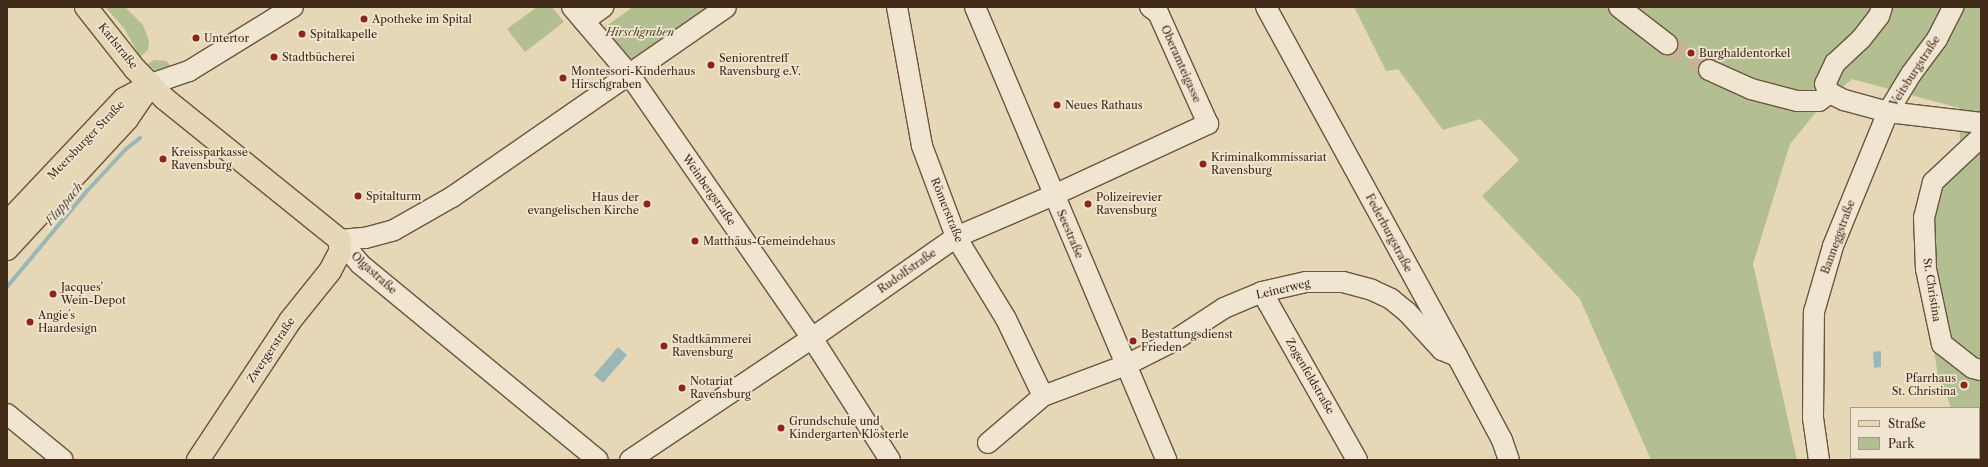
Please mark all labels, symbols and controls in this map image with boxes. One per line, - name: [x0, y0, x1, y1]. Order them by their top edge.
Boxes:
- place label: Apotheke im Spital: [372, 12, 472, 26]
- marker: Apotheke im Spital: [359, 14, 369, 24]
- street label: Karlstraße: [96, 20, 140, 72]
- street label: Oberamteigasse: [1158, 23, 1204, 105]
- park label: Hirschgraben: [606, 25, 674, 39]
- place label: Spitalkapelle: [310, 27, 377, 41]
- marker: Spitalkapelle: [297, 29, 307, 39]
- place label: Untertor: [204, 31, 249, 45]
- marker: Untertor: [191, 33, 201, 43]
- street label: Veitsburgstraße: [1887, 33, 1943, 109]
- place label: Burghaldentorkel: [1699, 46, 1790, 60]
- marker: Burghaldentorkel: [1686, 48, 1696, 58]
- place label: Stadtbücherei: [282, 50, 355, 64]
- marker: Stadtbücherei: [269, 52, 279, 62]
- place label: Seniorentreff Ravensburg e.V.: [719, 52, 801, 78]
- marker: Seniorentreff Ravensburg e.V.: [706, 60, 716, 70]
- place label: Montessori-Kinderhaus Hirschgraben: [571, 65, 695, 91]
- marker: Montessori-Kinderhaus Hirschgraben: [558, 73, 568, 83]
- street label: Meersburger Straße: [45, 98, 127, 182]
- place label: Neues Rathaus: [1065, 98, 1143, 112]
- marker: Neues Rathaus: [1052, 100, 1062, 110]
- place label: Kreissparkasse Ravensburg: [171, 146, 248, 172]
- place label: Kriminalkommissariat Ravensburg: [1211, 151, 1327, 177]
- street label: Weinbergstraße: [680, 152, 738, 228]
- marker: Kreissparkasse Ravensburg: [158, 154, 168, 164]
- marker: Kriminalkommissariat Ravensburg: [1198, 159, 1208, 169]
- street label: Römerstraße: [928, 176, 966, 244]
- water label: Flappach: [42, 180, 86, 228]
- place label: Spitalturm: [366, 189, 421, 203]
- marker: Spitalturm: [353, 191, 363, 201]
- place label: Haus der evangelischen Kirche: [528, 191, 639, 217]
- place label: Polizeirevier Ravensburg: [1096, 191, 1162, 217]
- street label: Federburgstraße: [1363, 192, 1415, 274]
- street label: Banneggstraße: [1818, 198, 1858, 276]
- marker: Haus der evangelischen Kirche: [642, 199, 652, 209]
- marker: Polizeirevier Ravensburg: [1083, 199, 1093, 209]
- street label: Seestraße: [1054, 208, 1086, 260]
- place label: Matthäus-Gemeindehaus: [703, 234, 836, 248]
- marker: Matthäus-Gemeindehaus: [690, 236, 700, 246]
- street label: Rudolfstraße: [875, 246, 939, 296]
- street label: Olgastraße: [349, 249, 399, 297]
- street label: St. Christina: [1920, 257, 1944, 323]
- street label: Leinerweg: [1255, 276, 1311, 302]
- place label: Jacques' Wein-Depot: [61, 281, 126, 307]
- marker: Jacques' Wein-Depot: [48, 289, 58, 299]
- place label: Angie´s Haardesign: [38, 309, 97, 335]
- street label: Zwergerstraße: [244, 315, 298, 385]
- marker: Angie´s Haardesign: [25, 317, 35, 327]
- place label: Bestattungsdienst Frieden: [1141, 328, 1233, 354]
- place label: Stadtkämmerei Ravensburg: [672, 333, 751, 359]
- marker: Bestattungsdienst Frieden: [1128, 336, 1138, 346]
- street label: Zogenfeldstraße: [1283, 336, 1337, 416]
- marker: Stadtkämmerei Ravensburg: [659, 341, 669, 351]
- place label: Pfarrhaus St. Christina: [1892, 372, 1956, 398]
- place label: Notariat Ravensburg: [690, 375, 751, 401]
- marker: Pfarrhaus St. Christina: [1959, 380, 1969, 390]
- marker: Notariat Ravensburg: [677, 383, 687, 393]
- legend: [1850, 407, 1980, 459]
- place label: Grundschule und Kindergarten Klösterle: [789, 415, 909, 441]
- text: Straße: [1888, 416, 1926, 431]
- marker: Grundschule und Kindergarten Klösterle: [776, 423, 786, 433]
- text: Park: [1888, 436, 1914, 451]

